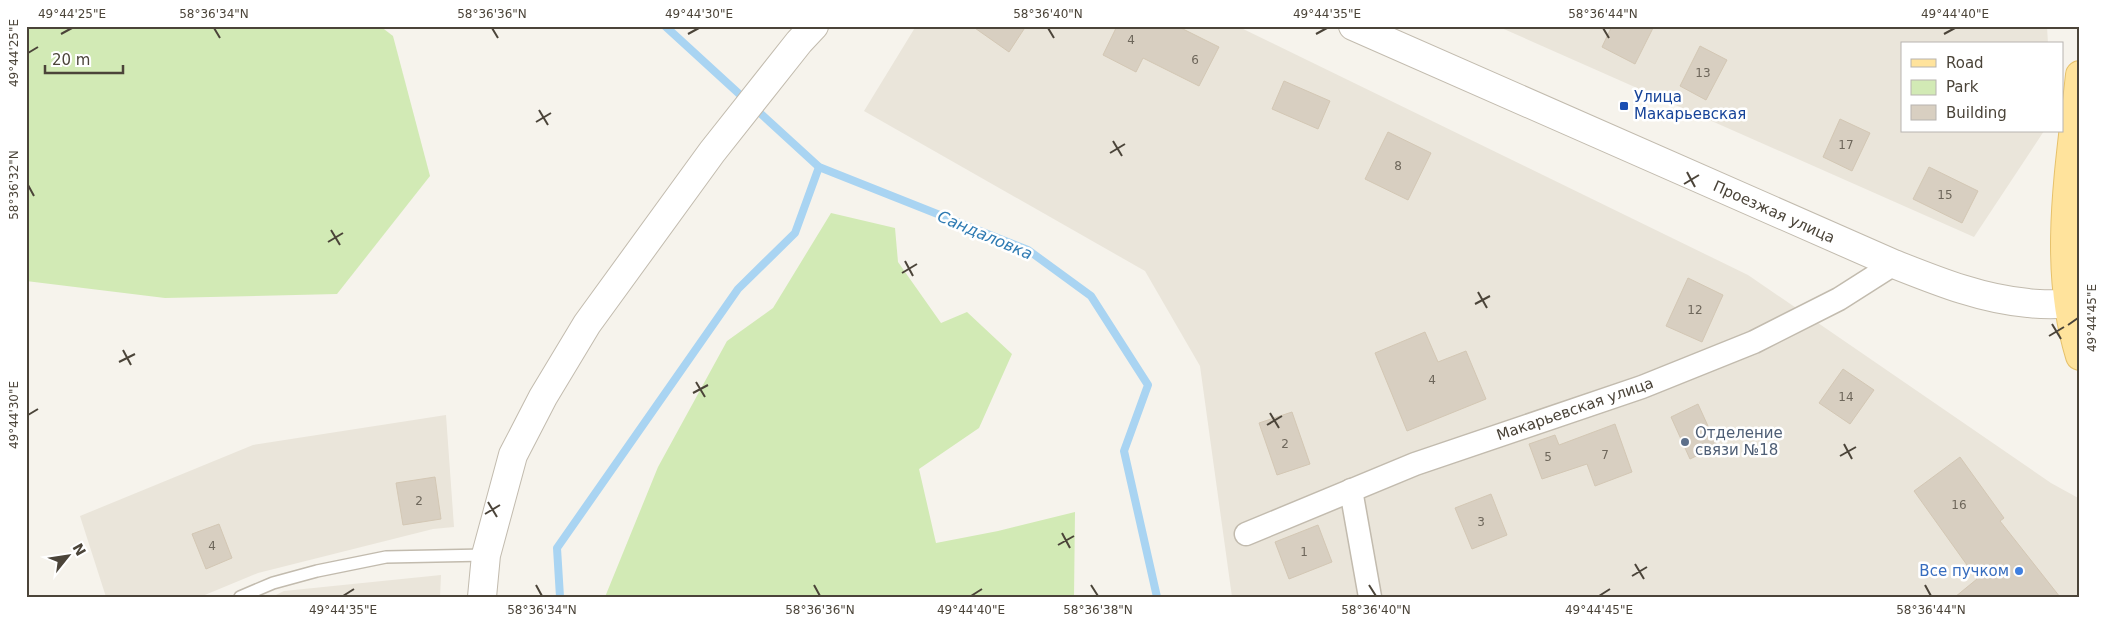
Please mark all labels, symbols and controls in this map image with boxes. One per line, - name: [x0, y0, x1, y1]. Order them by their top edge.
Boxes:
- text: 49°44'25"E: [38, 7, 106, 21]
- text: 58°36'34"N: [179, 7, 249, 21]
- text: 58°36'36"N: [457, 7, 527, 21]
- text: 49°44'30"E: [665, 7, 733, 21]
- text: 58°36'40"N: [1013, 7, 1083, 21]
- text: 49°44'35"E: [1293, 7, 1361, 21]
- text: 58°36'44"N: [1568, 7, 1638, 21]
- text: 49°44'40"E: [1921, 7, 1989, 21]
- text: 49°44'25"E: [7, 19, 21, 87]
- house number: 4: [1127, 33, 1135, 47]
- scale bar: [45, 42, 122, 74]
- legend: [1901, 42, 2064, 132]
- text: 20 m: [52, 51, 90, 69]
- house number: 6: [1191, 53, 1199, 67]
- text: Road: [1946, 54, 1984, 72]
- house number: 13: [1695, 66, 1711, 80]
- text: Park: [1946, 78, 1979, 96]
- place label: Улица Макарьевская: [1634, 88, 1746, 123]
- marker: Улица Макарьевская: [1618, 100, 1630, 112]
- text: Building: [1946, 104, 2007, 122]
- house number: 17: [1838, 138, 1854, 152]
- text: 58°36'32"N: [7, 150, 21, 220]
- house number: 8: [1394, 159, 1402, 173]
- street label: Проезжая улица: [1710, 177, 1838, 247]
- house number: 15: [1937, 188, 1953, 202]
- water label: Сандаловка: [935, 206, 1035, 264]
- text: 49°44'45"E: [2085, 284, 2099, 352]
- house number: 12: [1687, 303, 1703, 317]
- house number: 4: [1428, 373, 1436, 387]
- street label: Макарьевская улица: [1494, 374, 1656, 444]
- text: 49°44'30"E: [7, 381, 21, 449]
- house number: 14: [1838, 390, 1854, 404]
- place label: Отделение связи №18: [1695, 424, 1783, 459]
- marker: Отделение связи №18: [1679, 436, 1691, 448]
- house number: 2: [1281, 437, 1289, 451]
- house number: 7: [1601, 448, 1609, 462]
- house number: 5: [1544, 450, 1552, 464]
- house number: 2: [415, 494, 423, 508]
- house number: 16: [1951, 498, 1967, 512]
- house number: 3: [1477, 515, 1485, 529]
- north arrow: [42, 530, 92, 580]
- house number: 4: [208, 539, 216, 553]
- text: N: [69, 540, 89, 559]
- house number: 1: [1300, 545, 1308, 559]
- place label: Все пучком: [1919, 562, 2009, 580]
- marker: Все пучком: [2013, 565, 2025, 577]
- text: 49°44'35"E: [309, 603, 377, 617]
- text: 58°36'34"N: [507, 603, 577, 617]
- text: 58°36'36"N: [785, 603, 855, 617]
- text: 49°44'40"E: [937, 603, 1005, 617]
- text: 58°36'38"N: [1063, 603, 1133, 617]
- text: 58°36'40"N: [1341, 603, 1411, 617]
- text: 49°44'45"E: [1565, 603, 1633, 617]
- text: 58°36'44"N: [1896, 603, 1966, 617]

